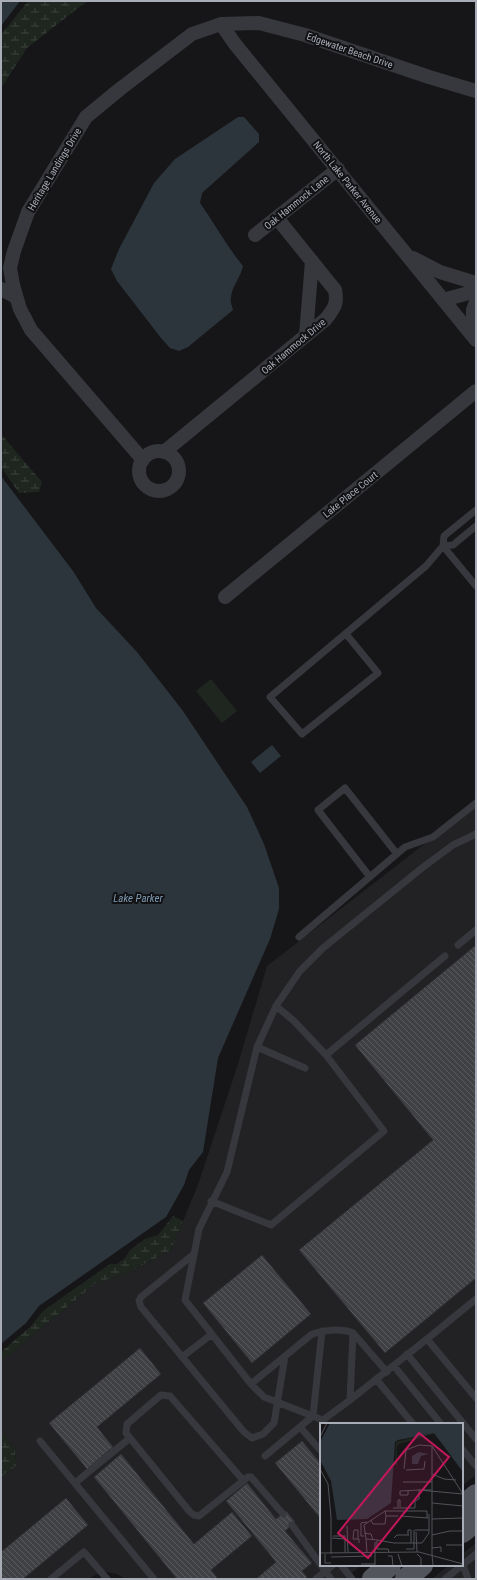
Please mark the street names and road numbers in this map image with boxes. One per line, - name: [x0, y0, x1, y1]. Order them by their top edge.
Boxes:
- street label: Edgewater Beach Drive: [305, 31, 395, 70]
- street label: Heritage Landings Drive: [25, 126, 84, 212]
- street label: North Lake Parker Avenue: [311, 139, 384, 226]
- street label: Oak Hammock Lane: [262, 173, 331, 232]
- street label: Oak Hammock Drive: [259, 316, 328, 376]
- street label: Lake Place Court: [321, 469, 380, 520]

